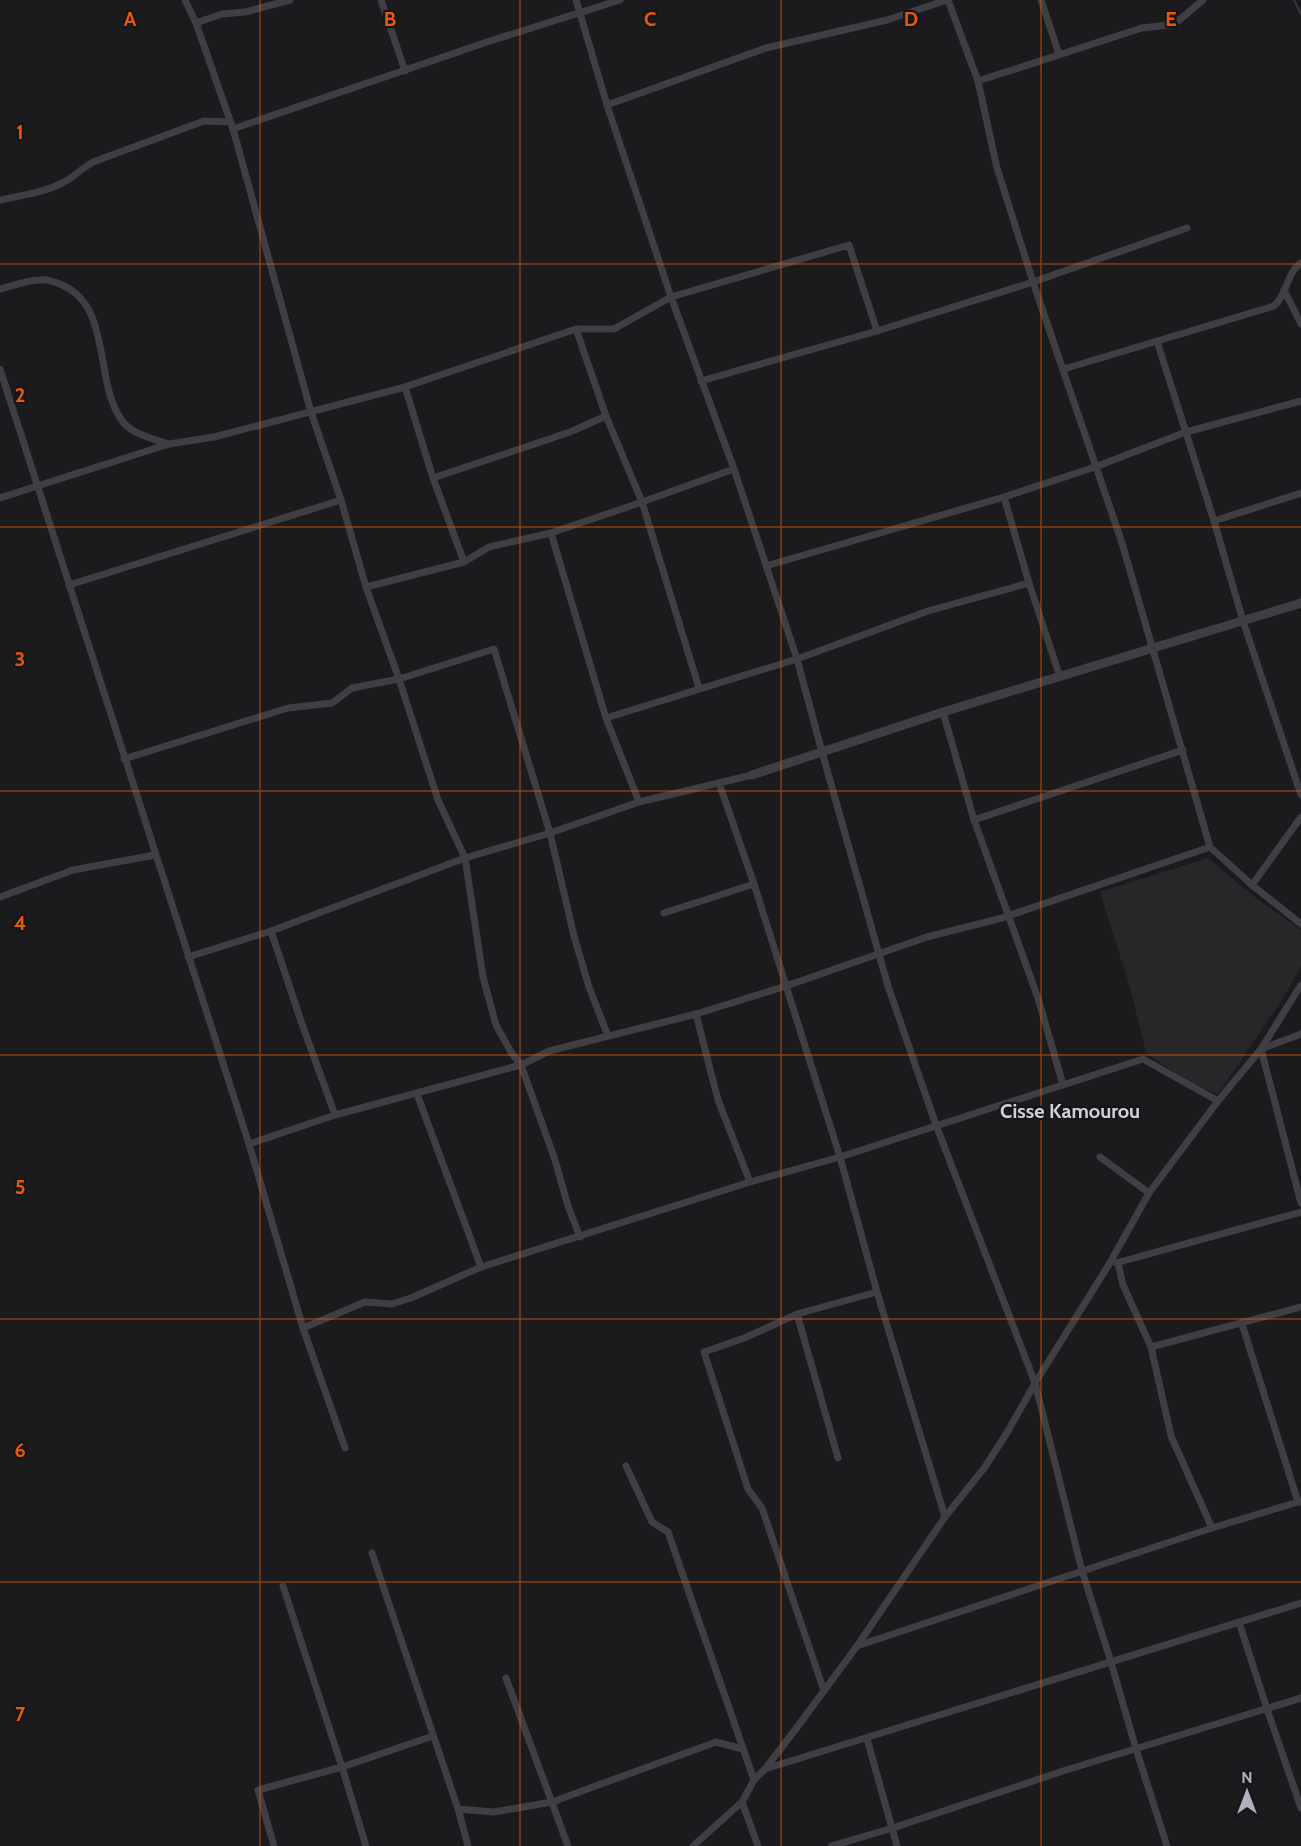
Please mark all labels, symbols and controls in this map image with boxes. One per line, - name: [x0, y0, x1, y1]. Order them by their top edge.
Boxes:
- text: A: [124, 7, 137, 31]
- text: B: [384, 7, 396, 31]
- text: C: [644, 7, 656, 31]
- text: D: [904, 7, 918, 31]
- text: E: [1165, 7, 1177, 31]
- text: 1: [16, 120, 24, 144]
- text: 2: [15, 383, 25, 407]
- text: 3: [15, 647, 25, 671]
- text: 4: [14, 911, 26, 935]
- district label: Cisse Kamourou: [1000, 1099, 1140, 1123]
- text: 5: [15, 1175, 25, 1199]
- text: 6: [14, 1438, 26, 1462]
- text: 7: [15, 1702, 26, 1726]
- north arrow: [1217, 1762, 1277, 1822]
- text: N: [1241, 1768, 1253, 1787]

